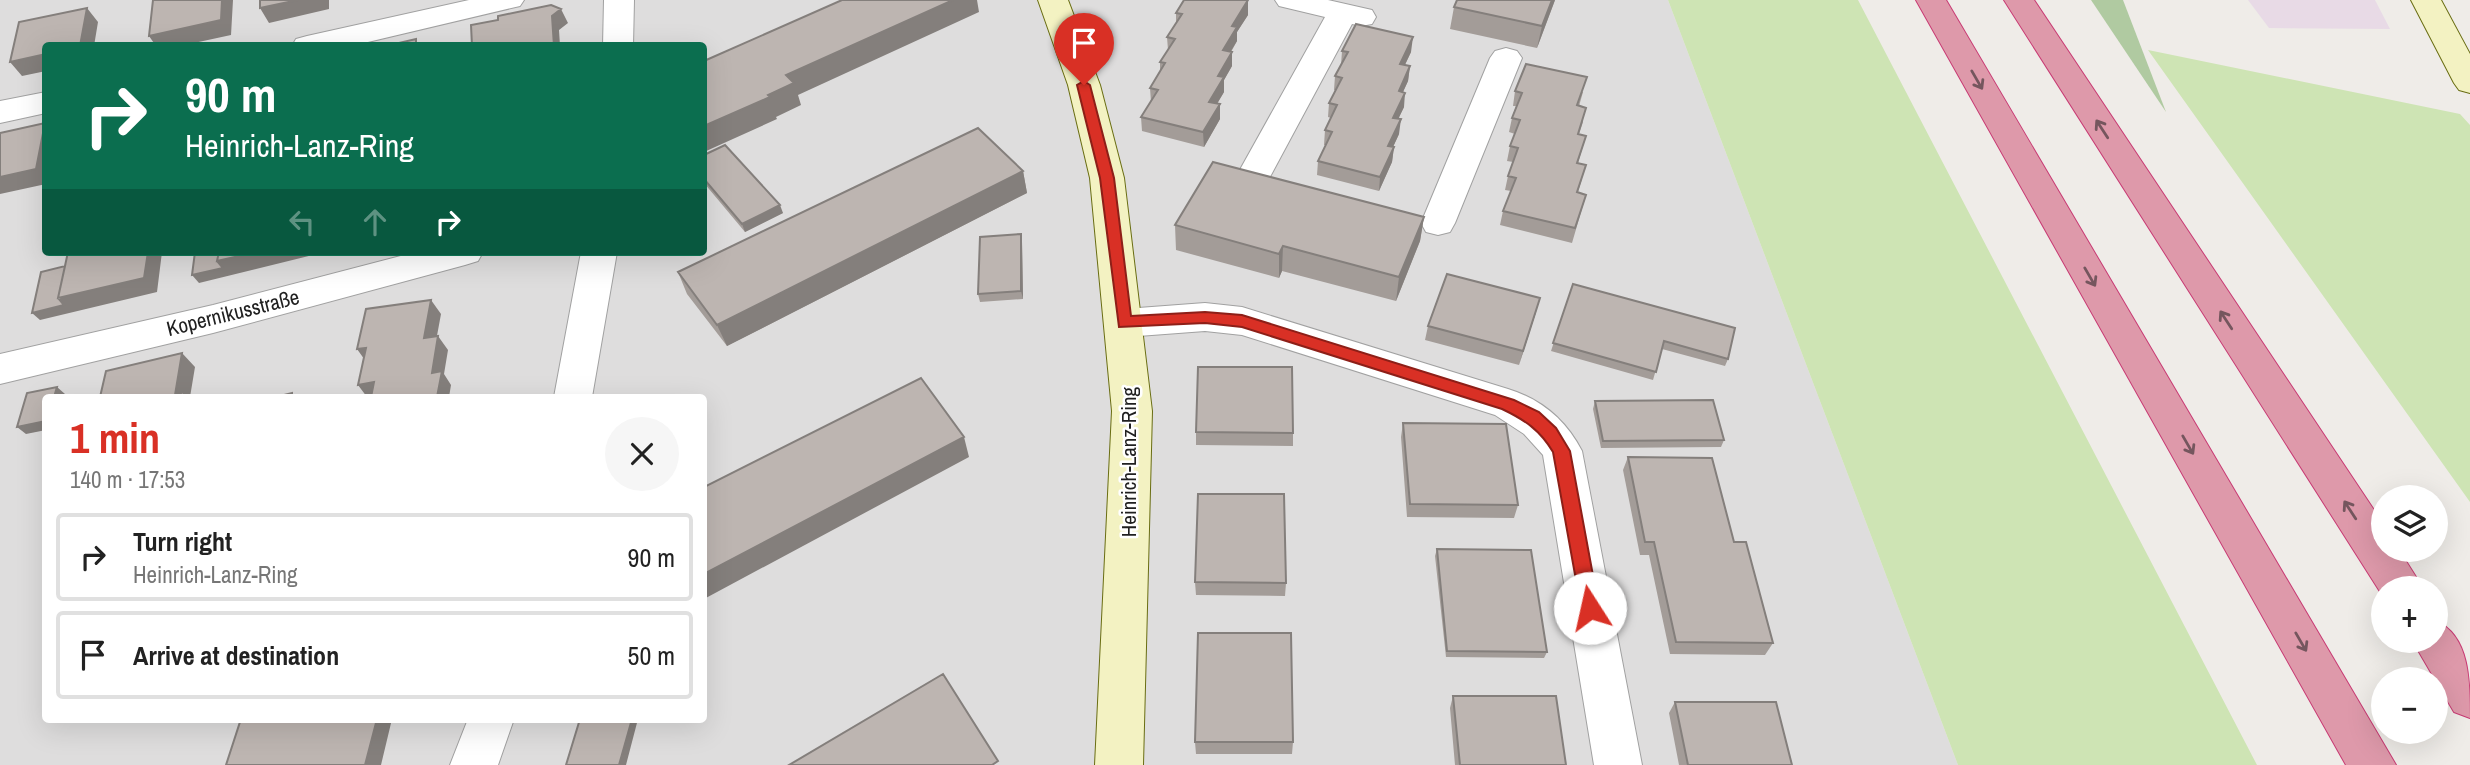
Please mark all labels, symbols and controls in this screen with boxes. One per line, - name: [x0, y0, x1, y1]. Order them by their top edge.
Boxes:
- pin: [1054, 13, 1114, 85]
- icon: arrive: [1065, 24, 1103, 62]
- text: 90 m: [185, 61, 277, 127]
- one-way arrow: [1970, 69, 1984, 89]
- icon: right: [70, 70, 161, 161]
- one-way arrow: [2095, 120, 2109, 139]
- text: Heinrich-Lanz-Ring: [185, 124, 414, 167]
- icon: left: [283, 203, 321, 241]
- icon: ahead: [356, 203, 394, 241]
- icon: right: [429, 203, 467, 241]
- one-way arrow: [2084, 266, 2098, 286]
- street label: Kopernikusstraße: [163, 282, 302, 343]
- one-way arrow: [2219, 310, 2233, 330]
- street label: Heinrich-Lanz-Ring: [1114, 386, 1143, 537]
- text: 1 min: [70, 410, 160, 466]
- button: close: [605, 417, 679, 491]
- one-way arrow: [2181, 435, 2195, 455]
- text: 140 m · 17:53: [70, 464, 185, 495]
- map controls: [2371, 485, 2448, 744]
- button: layers: [2371, 485, 2448, 562]
- one-way arrow: [2343, 501, 2357, 521]
- text: Turn right: [133, 524, 232, 559]
- icon: right: [74, 538, 112, 576]
- text: 90 m: [628, 540, 675, 575]
- text: Heinrich-Lanz-Ring: [133, 559, 298, 590]
- position arrow: [1553, 571, 1627, 645]
- button: +: [2371, 576, 2448, 653]
- one-way arrow: [2295, 632, 2309, 652]
- icon: arrive: [74, 636, 112, 674]
- text: Arrive at destination: [133, 638, 339, 673]
- text: 50 m: [628, 638, 675, 673]
- button: −: [2371, 667, 2448, 744]

